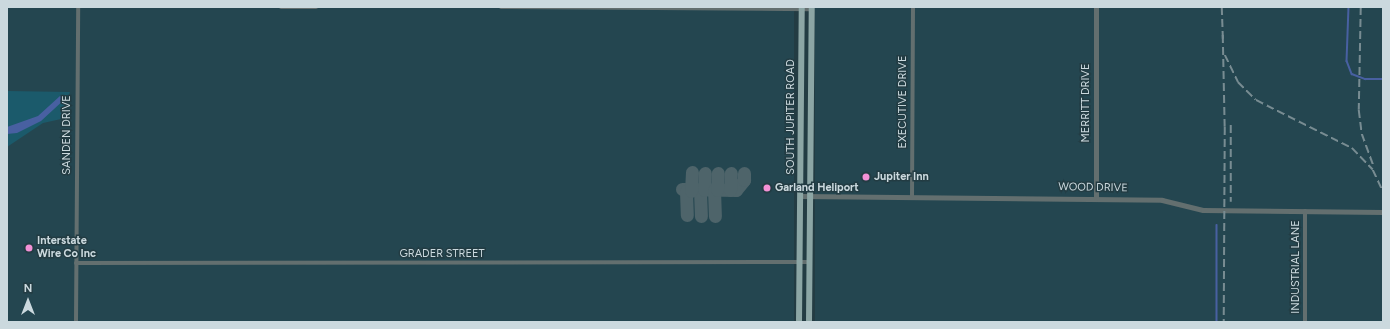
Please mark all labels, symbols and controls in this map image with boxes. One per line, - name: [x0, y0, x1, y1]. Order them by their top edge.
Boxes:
- street label: EXECUTIVE DRIVE: [896, 56, 910, 148]
- street label: SOUTH JUPITER ROAD: [784, 59, 798, 175]
- street label: MERRITT DRIVE: [1079, 63, 1093, 143]
- street label: SANDEN DRIVE: [60, 95, 74, 175]
- place label: Jupiter Inn: [874, 170, 929, 184]
- marker: Jupiter Inn: [861, 172, 871, 182]
- place label: Garland Heliport: [775, 181, 859, 195]
- street label: WOOD DRIVE: [1058, 181, 1128, 195]
- marker: Garland Heliport: [762, 183, 772, 193]
- street label: INDUSTRIAL LANE: [1289, 220, 1303, 314]
- place label: Interstate Wire Co Inc: [37, 235, 96, 261]
- marker: Interstate Wire Co Inc: [24, 243, 34, 253]
- street label: GRADER STREET: [399, 247, 485, 261]
- north arrow: [8, 281, 48, 321]
- text: N: [24, 282, 32, 295]

